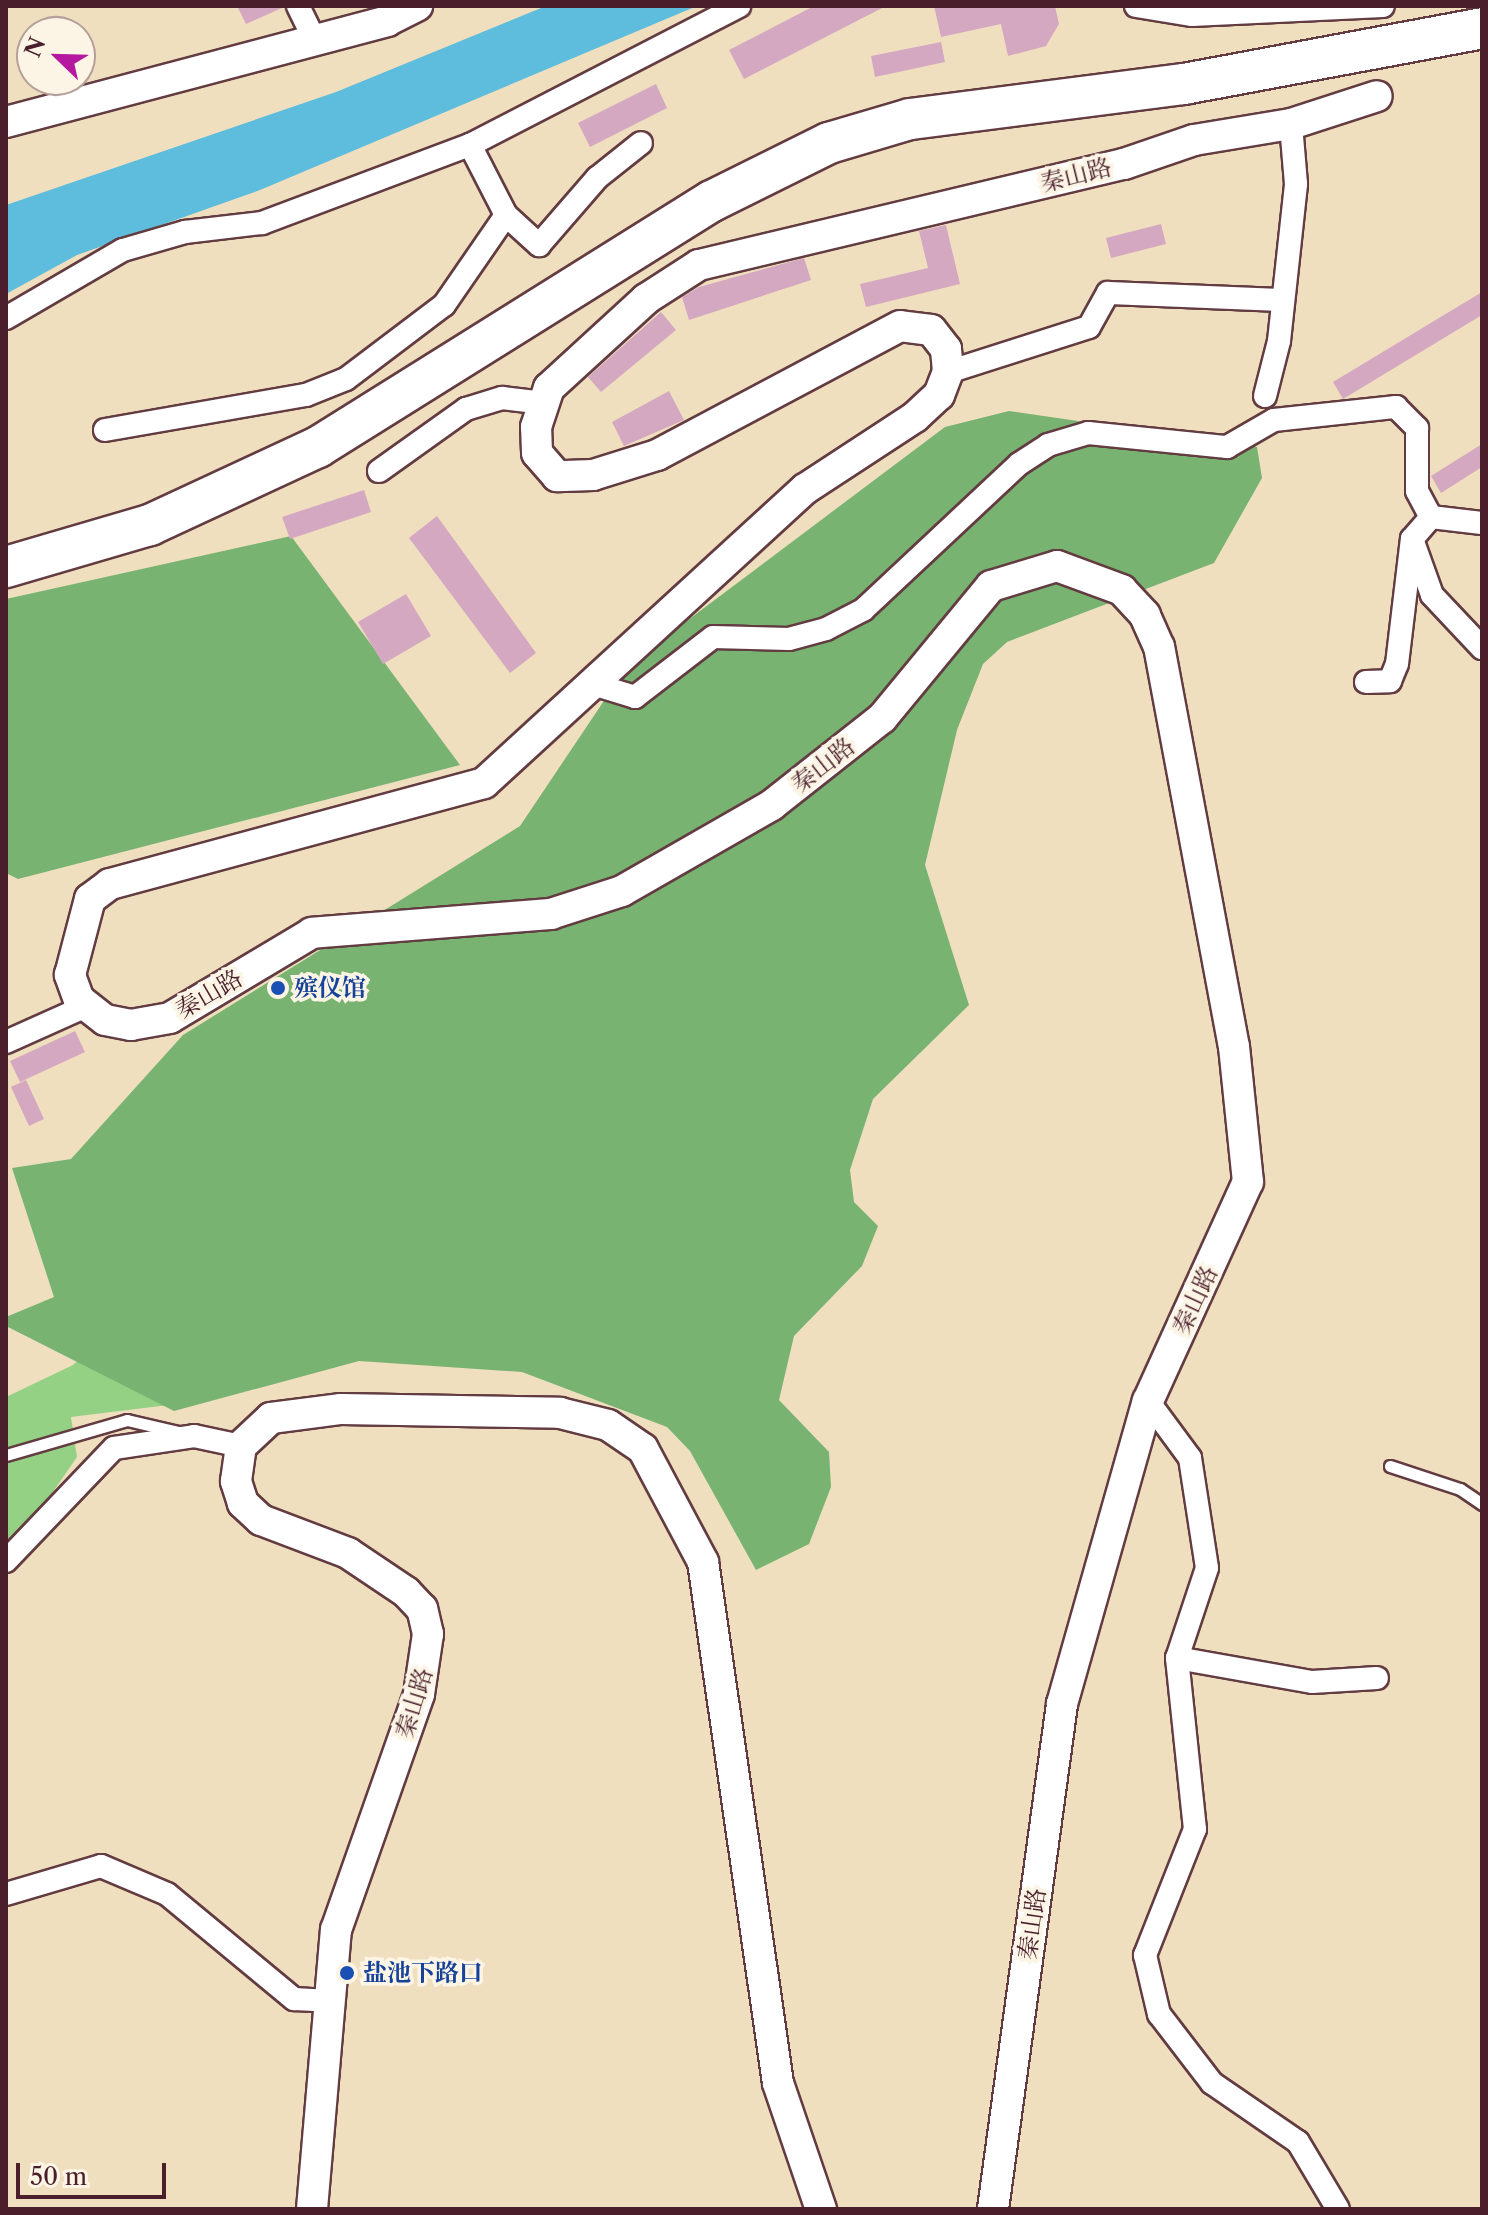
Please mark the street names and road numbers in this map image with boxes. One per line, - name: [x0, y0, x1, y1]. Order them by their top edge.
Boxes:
- street label: 秦山路: [1038, 152, 1114, 198]
- street label: 秦山路: [786, 731, 860, 799]
- street label: 秦山路: [171, 964, 247, 1024]
- street label: 秦山路: [1167, 1261, 1223, 1339]
- street label: 秦山路: [390, 1664, 438, 1742]
- street label: 秦山路: [1013, 1886, 1051, 1962]

